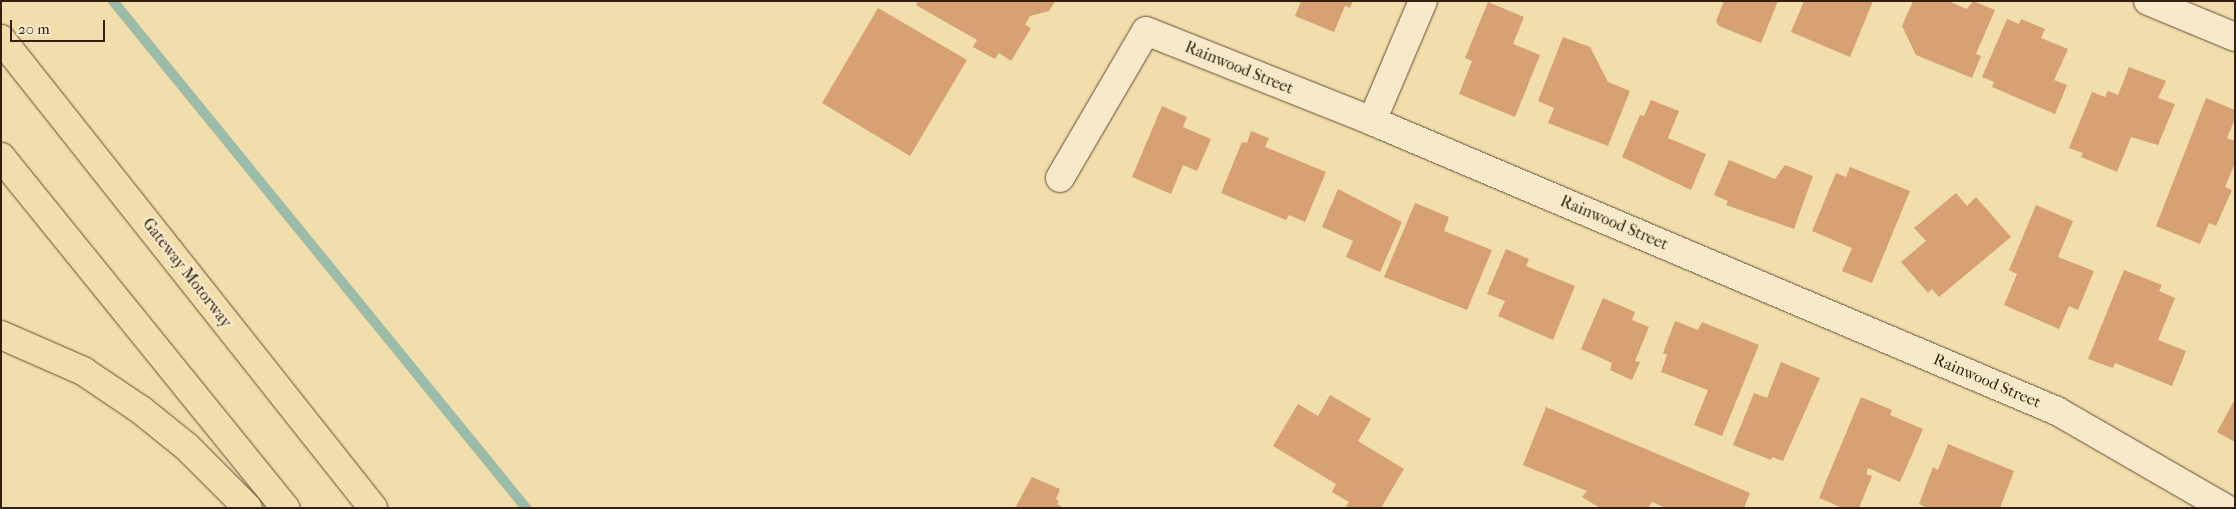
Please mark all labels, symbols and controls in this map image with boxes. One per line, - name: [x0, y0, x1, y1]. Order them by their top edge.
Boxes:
- scale bar: [12, 10, 108, 42]
- text: 20 m: [18, 20, 50, 38]
- street label: Rainwood Street: [1182, 38, 1296, 98]
- street label: Rainwood Street: [1557, 192, 1671, 254]
- street label: Gateway Motorway: [138, 214, 236, 332]
- street label: Rainwood Street: [1930, 350, 2044, 412]

